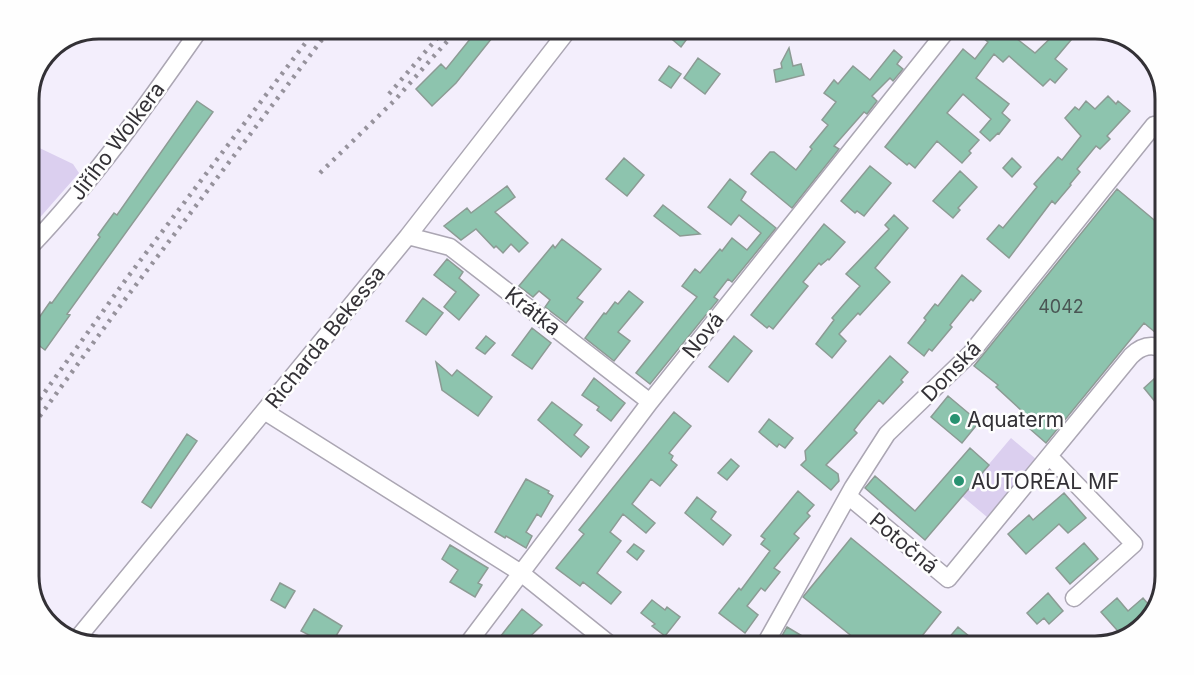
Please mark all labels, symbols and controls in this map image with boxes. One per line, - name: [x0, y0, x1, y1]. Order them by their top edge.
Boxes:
- street label: Jiřího Wolkera: [64, 77, 170, 205]
- street label: Richarda Bekessa: [260, 261, 390, 413]
- street label: Krátka: [500, 281, 566, 341]
- house number: 4042: [1038, 296, 1084, 317]
- street label: Nová: [677, 307, 729, 363]
- street label: Donská: [916, 335, 986, 407]
- place label: Aquaterm: [967, 407, 1064, 432]
- marker: Aquaterm: [948, 412, 962, 426]
- place label: AUTOREAL MF: [971, 469, 1119, 494]
- marker: AUTOREAL MF: [952, 474, 966, 488]
- street label: Potočná: [865, 507, 943, 579]

